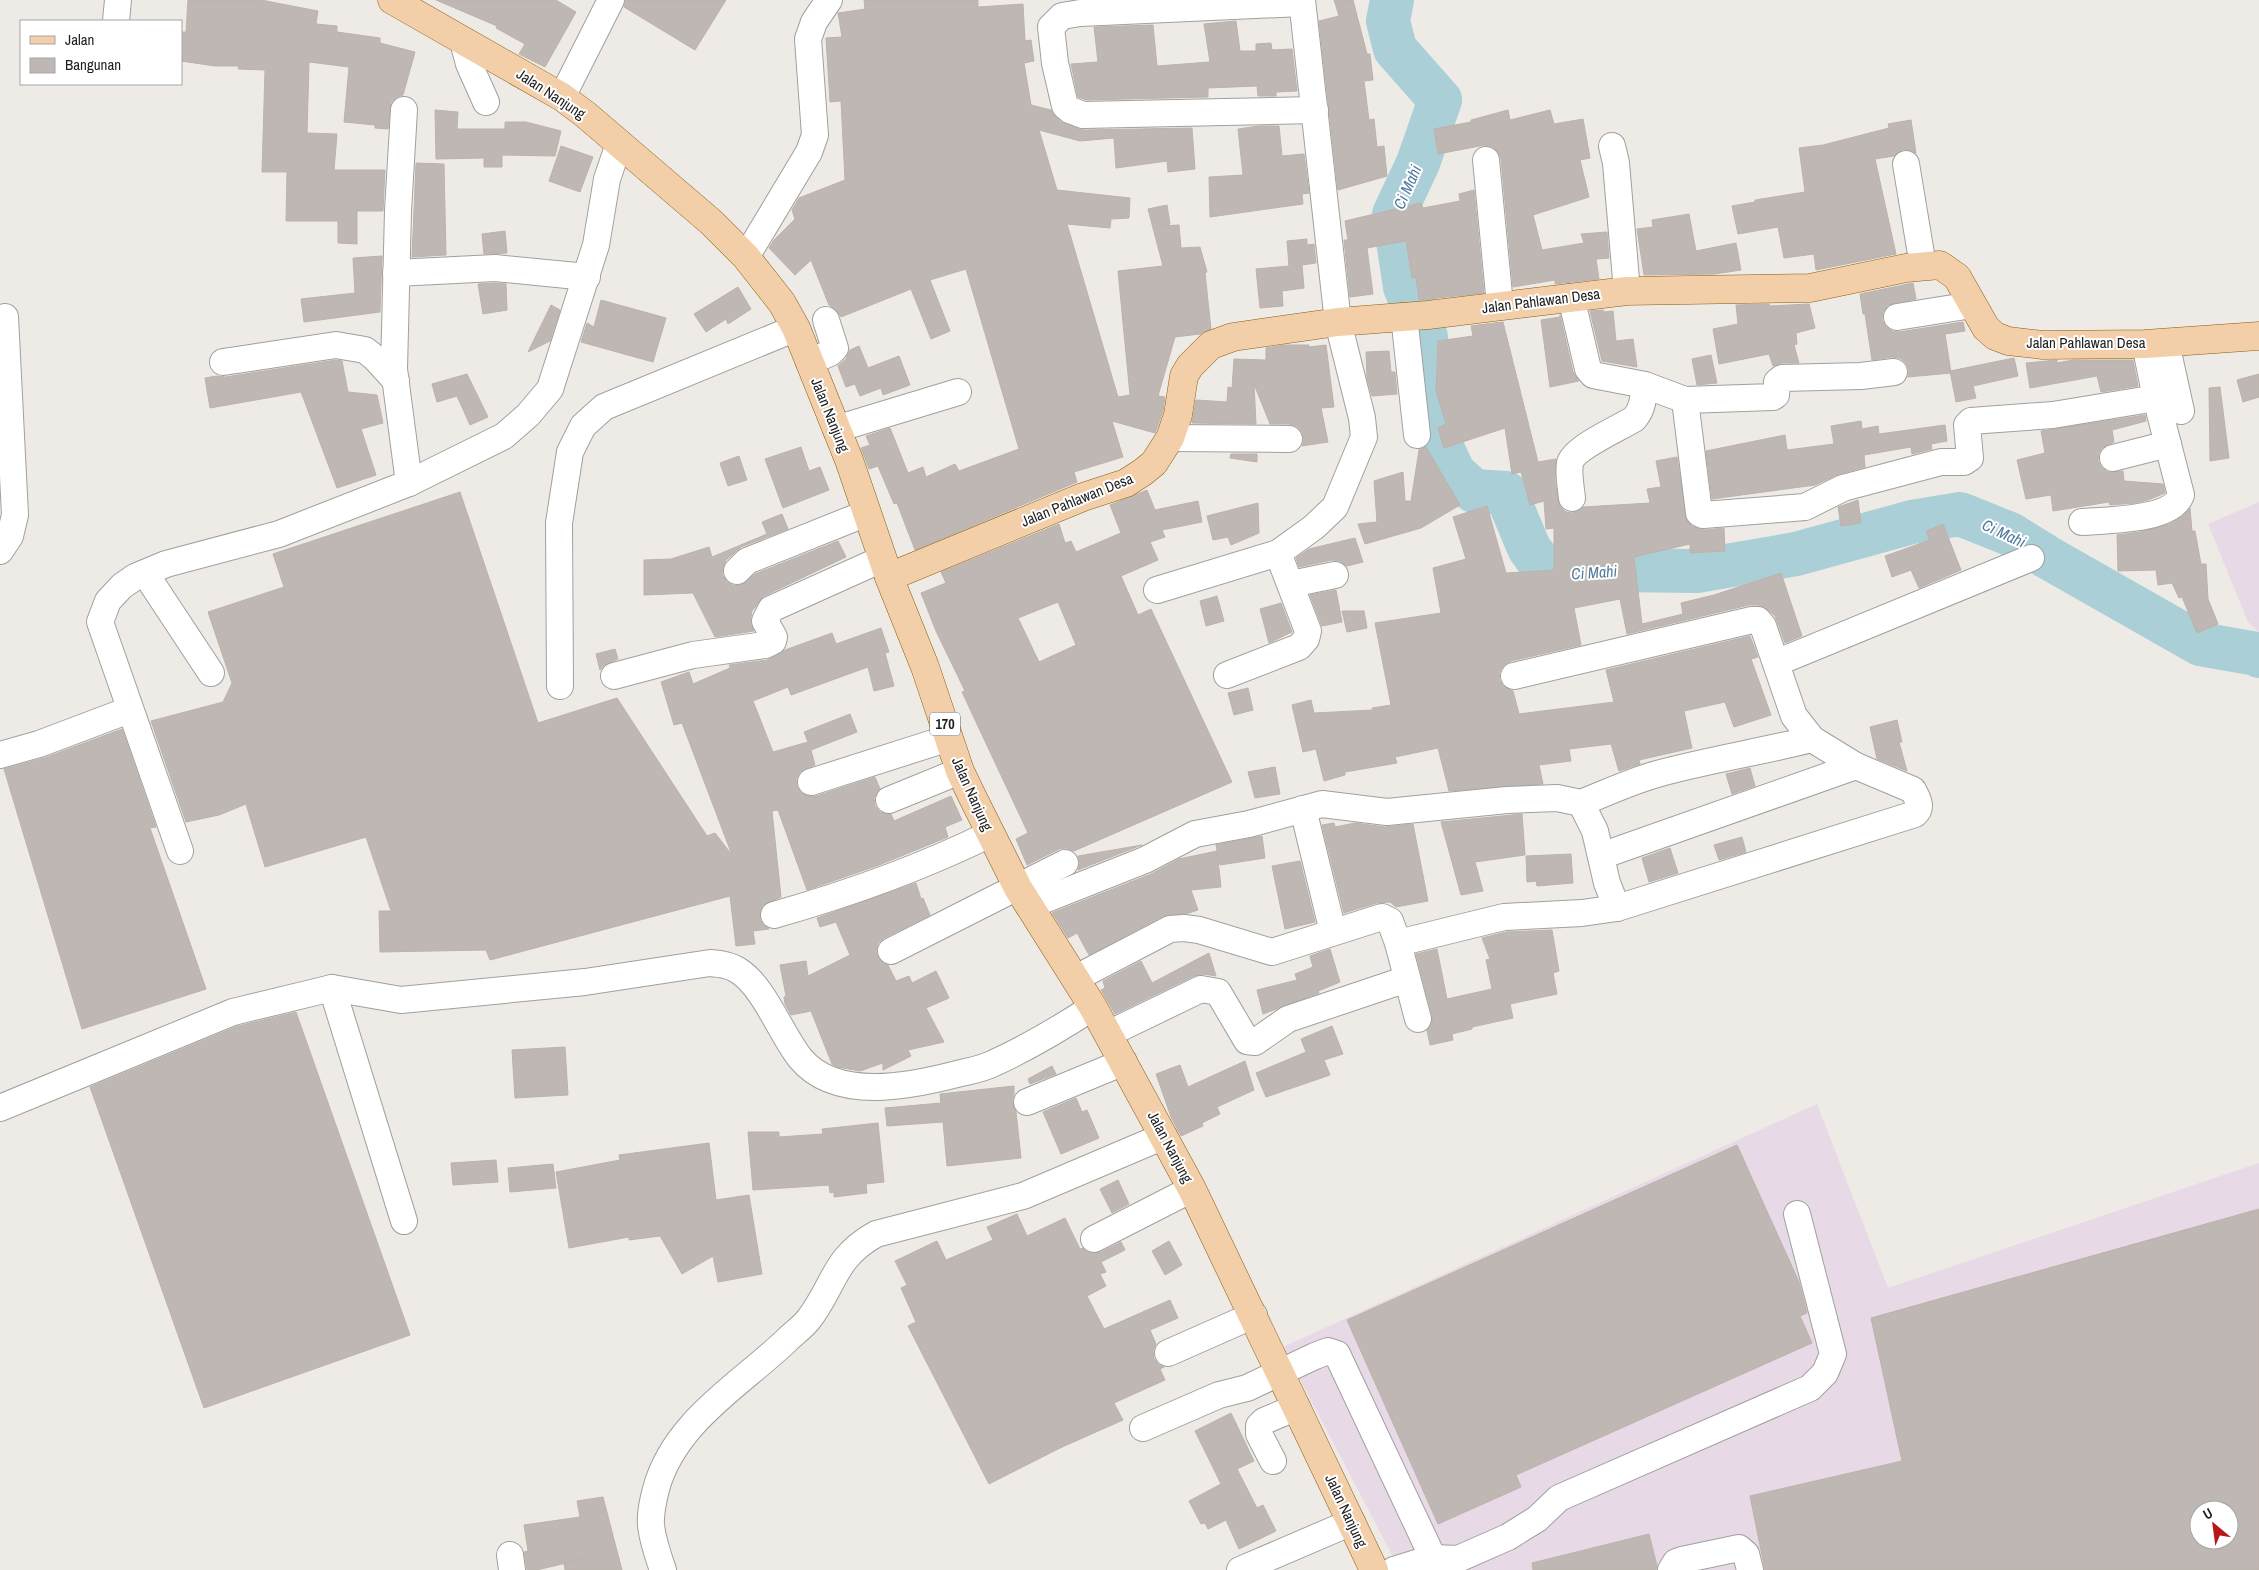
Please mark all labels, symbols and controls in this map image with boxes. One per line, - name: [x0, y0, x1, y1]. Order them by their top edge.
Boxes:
- legend: [20, 20, 182, 85]
- text: Jalan: [65, 29, 94, 50]
- text: Bangunan: [65, 54, 121, 75]
- street label: Jalan Nanjung: [513, 63, 590, 124]
- water label: Ci Mahi: [1388, 161, 1427, 212]
- street label: Jalan Pahlawan Desa: [1481, 283, 1601, 318]
- street label: Jalan Pahlawan Desa: [2027, 332, 2146, 353]
- street label: Jalan Nanjung: [806, 374, 855, 455]
- street label: Jalan Pahlawan Desa: [1018, 467, 1136, 532]
- water label: Ci Mahi: [1979, 513, 2030, 553]
- water label: Ci Mahi: [1570, 559, 1618, 585]
- road number: 170: [930, 712, 960, 736]
- street label: Jalan Nanjung: [947, 754, 998, 834]
- street label: Jalan Nanjung: [1143, 1107, 1198, 1187]
- street label: Jalan Nanjung: [1320, 1471, 1373, 1551]
- north arrow: [2189, 1500, 2239, 1550]
- text: U: [2200, 1504, 2216, 1524]

